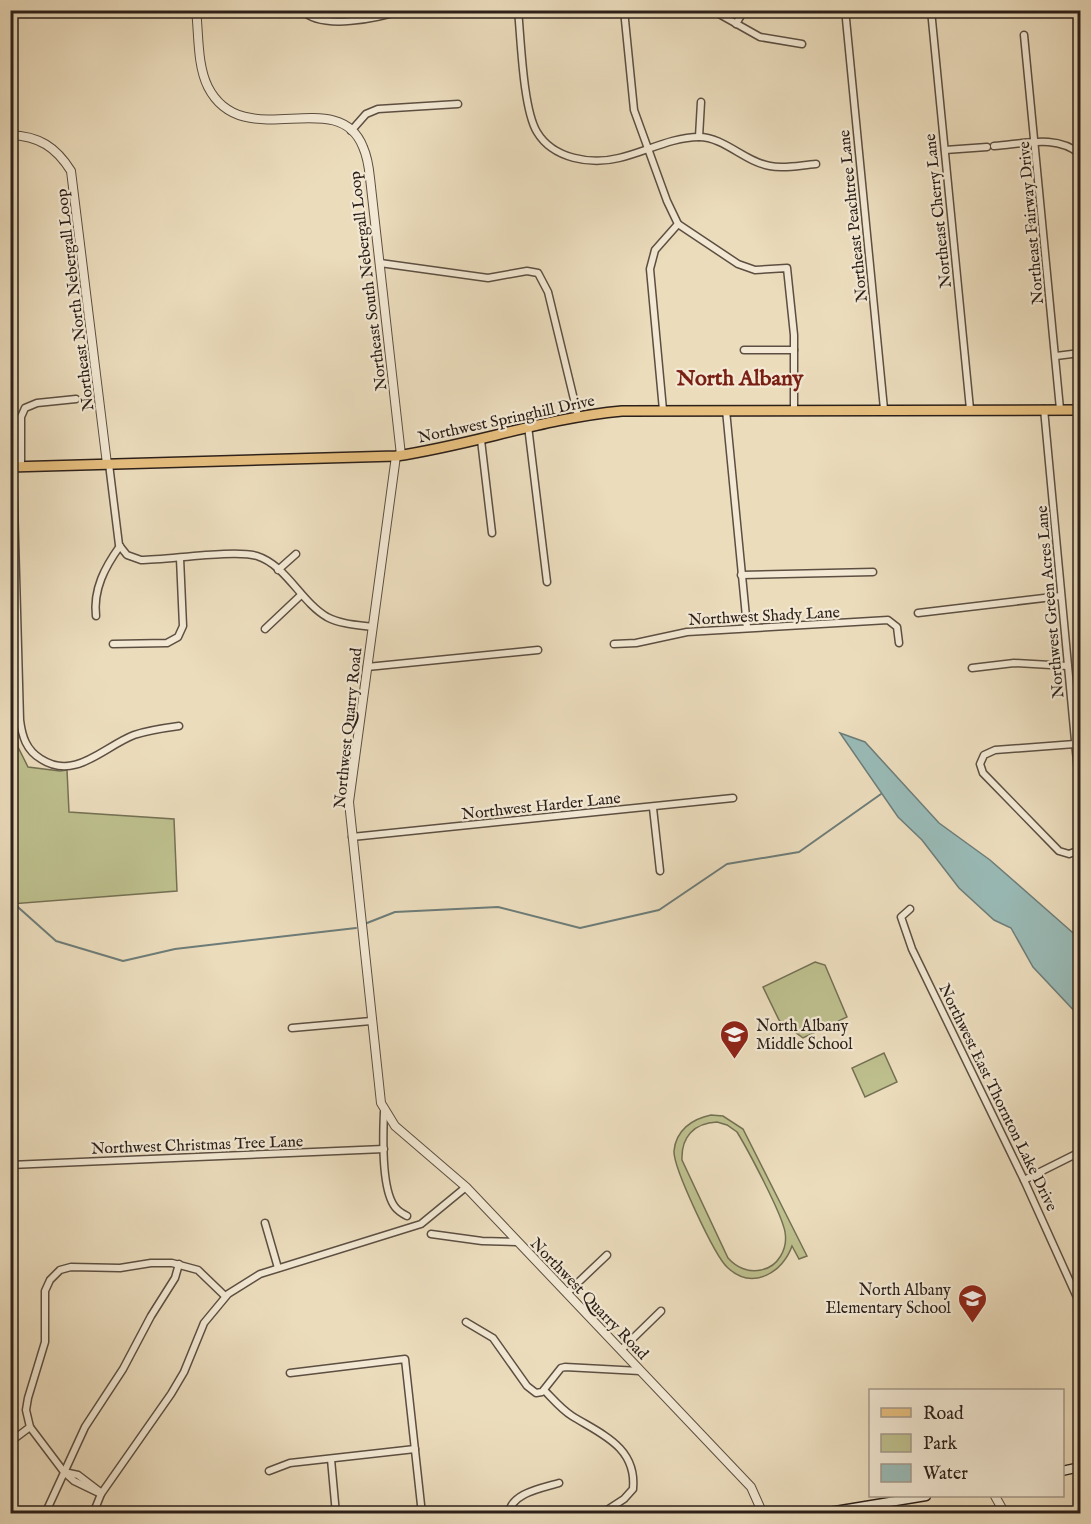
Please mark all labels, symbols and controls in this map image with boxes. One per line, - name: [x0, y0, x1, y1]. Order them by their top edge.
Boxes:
- street label: Northeast Peachtree Lane: [835, 129, 873, 303]
- street label: Northeast Cherry Lane: [921, 133, 957, 289]
- street label: Northeast Fairway Drive: [1015, 140, 1049, 305]
- street label: Northeast South Nebergall Loop: [346, 169, 392, 392]
- street label: Northeast North Nebergall Loop: [52, 187, 100, 412]
- district label: North Albany: [676, 365, 805, 393]
- street label: Northwest Springhill Drive: [416, 391, 597, 449]
- street label: Northwest Green Acres Lane: [1033, 505, 1069, 699]
- street label: Northwest Shady Lane: [688, 603, 840, 631]
- street label: Northwest Quarry Road: [331, 646, 367, 810]
- street label: Northwest Harder Lane: [461, 789, 622, 825]
- street label: Northwest East Thornton Lake Drive: [933, 981, 1061, 1215]
- place label: North Albany Middle School: [756, 1017, 853, 1055]
- school or university icon: North Albany Middle School: [719, 1018, 751, 1060]
- street label: Northwest Christmas Tree Lane: [91, 1132, 303, 1160]
- street label: Northwest Quarry Road: [525, 1234, 652, 1365]
- place label: North Albany Elementary School: [825, 1281, 952, 1319]
- school or university icon: North Albany Elementary School: [956, 1282, 988, 1324]
- legend: [869, 1389, 1064, 1497]
- text: Road: [923, 1403, 964, 1426]
- text: Park: [923, 1433, 958, 1456]
- text: Water: [923, 1463, 968, 1486]

